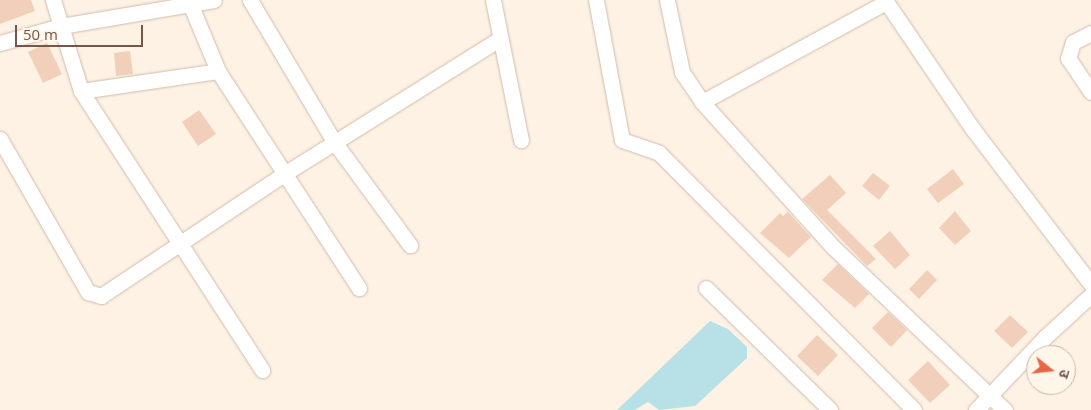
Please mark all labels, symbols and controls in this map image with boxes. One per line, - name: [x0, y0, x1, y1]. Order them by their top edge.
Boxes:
- scale bar: [18, 15, 145, 47]
- text: 50 m: [23, 24, 58, 44]
- north arrow: [1026, 345, 1076, 395]
- text: उ: [1055, 367, 1075, 381]

